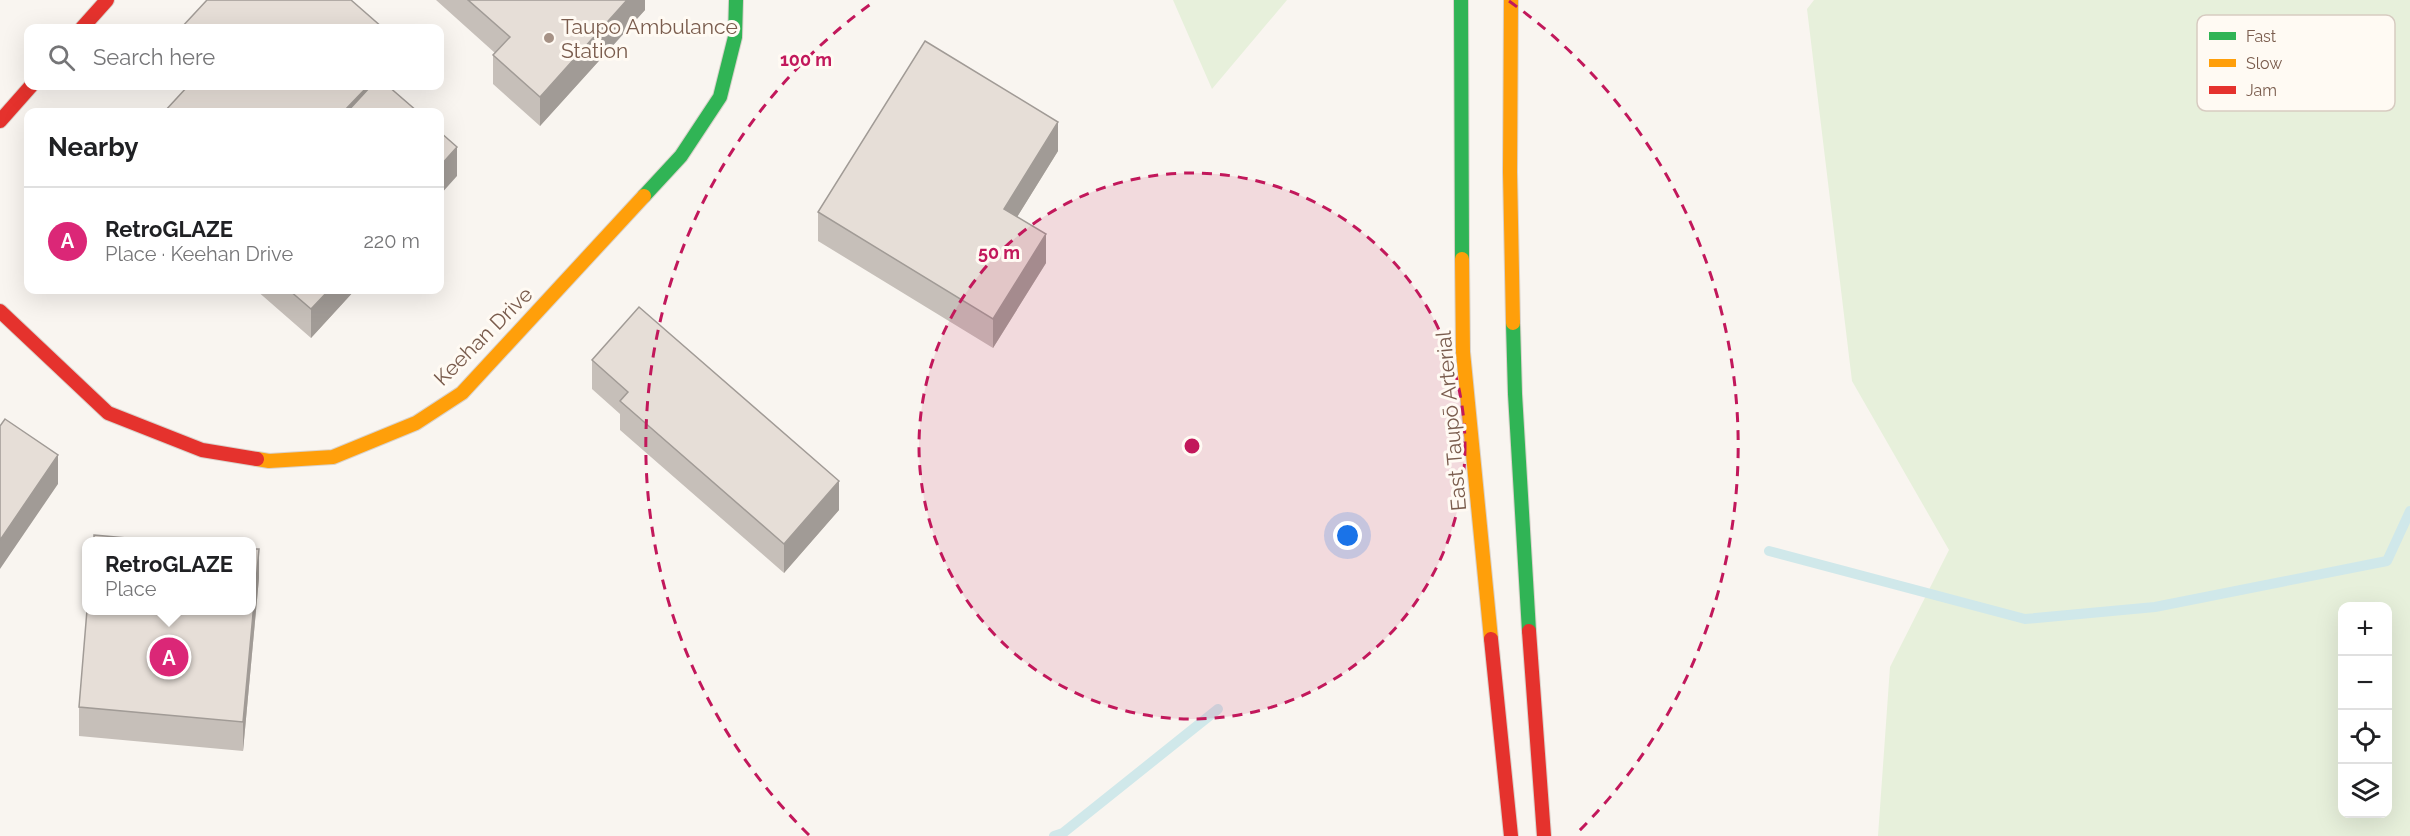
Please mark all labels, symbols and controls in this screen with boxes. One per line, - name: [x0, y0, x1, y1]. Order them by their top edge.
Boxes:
- place label: Taupo Ambulance Station: [561, 14, 738, 63]
- legend: [2197, 15, 2395, 111]
- search box: [24, 24, 444, 90]
- text: Fast: [2246, 27, 2277, 46]
- marker: Taupo Ambulance Station: [542, 31, 556, 45]
- icon: search: [45, 41, 78, 74]
- text: Search here: [93, 44, 215, 70]
- text: 100 m: [780, 49, 832, 70]
- text: Slow: [2246, 54, 2282, 73]
- text: Jam: [2246, 81, 2277, 100]
- text: Nearby: [48, 132, 138, 162]
- text: RetroGLAZE: [105, 216, 233, 242]
- text: A: [61, 229, 74, 253]
- text: 220 m: [363, 229, 420, 253]
- text: Place · Keehan Drive: [105, 242, 293, 266]
- text: 50 m: [978, 242, 1020, 263]
- street label: Keehan Drive: [429, 282, 537, 390]
- street label: East Taupō Arterial: [1431, 330, 1471, 512]
- centre of rings: [1182, 436, 1202, 456]
- your location: [1333, 521, 1362, 550]
- popup: [82, 537, 256, 615]
- text: RetroGLAZE: [105, 551, 233, 577]
- text: Place: [105, 577, 156, 601]
- map controls: [2338, 602, 2392, 818]
- button: +: [2338, 602, 2392, 656]
- pin: A: [150, 634, 188, 680]
- button: −: [2338, 656, 2392, 710]
- button: locate: [2338, 710, 2392, 764]
- button: layers: [2338, 764, 2392, 818]

